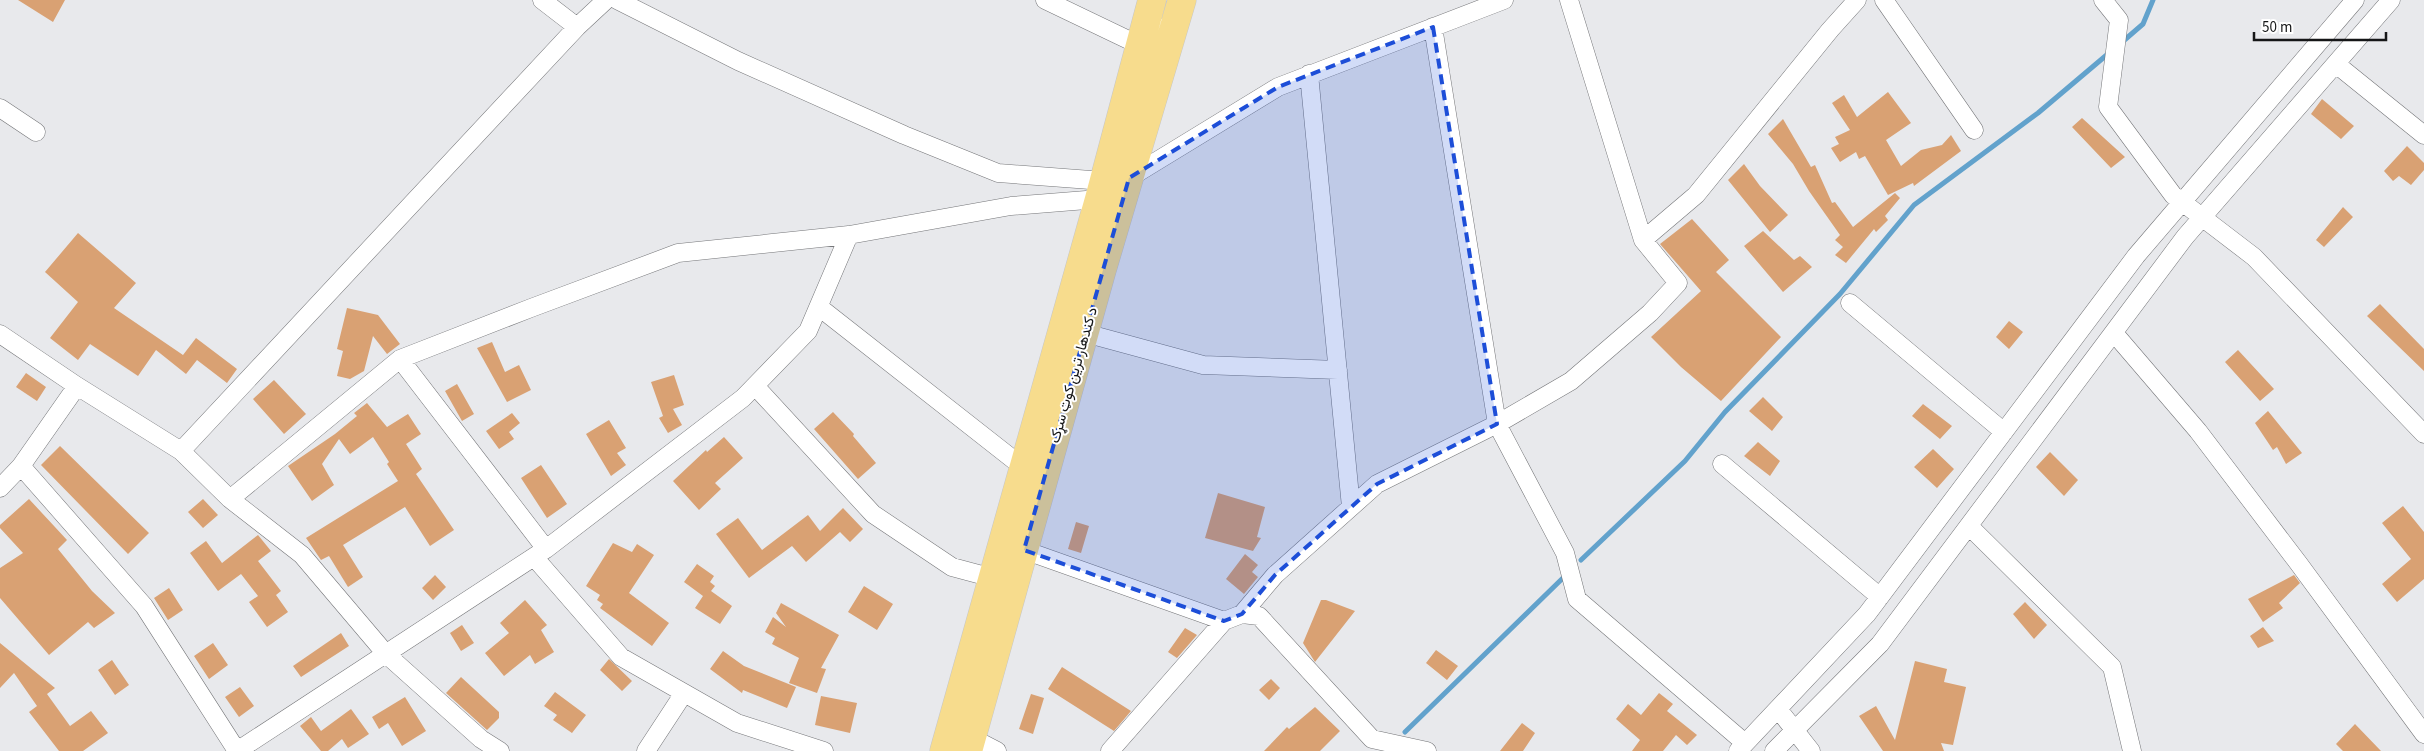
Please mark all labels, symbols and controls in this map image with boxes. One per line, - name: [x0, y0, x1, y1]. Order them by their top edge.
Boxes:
- scale bar: [2254, 10, 2386, 42]
- text: 50 m: [2262, 17, 2292, 38]
- street label: د کندهار ترين کوټ سړک: [1044, 305, 1103, 446]

